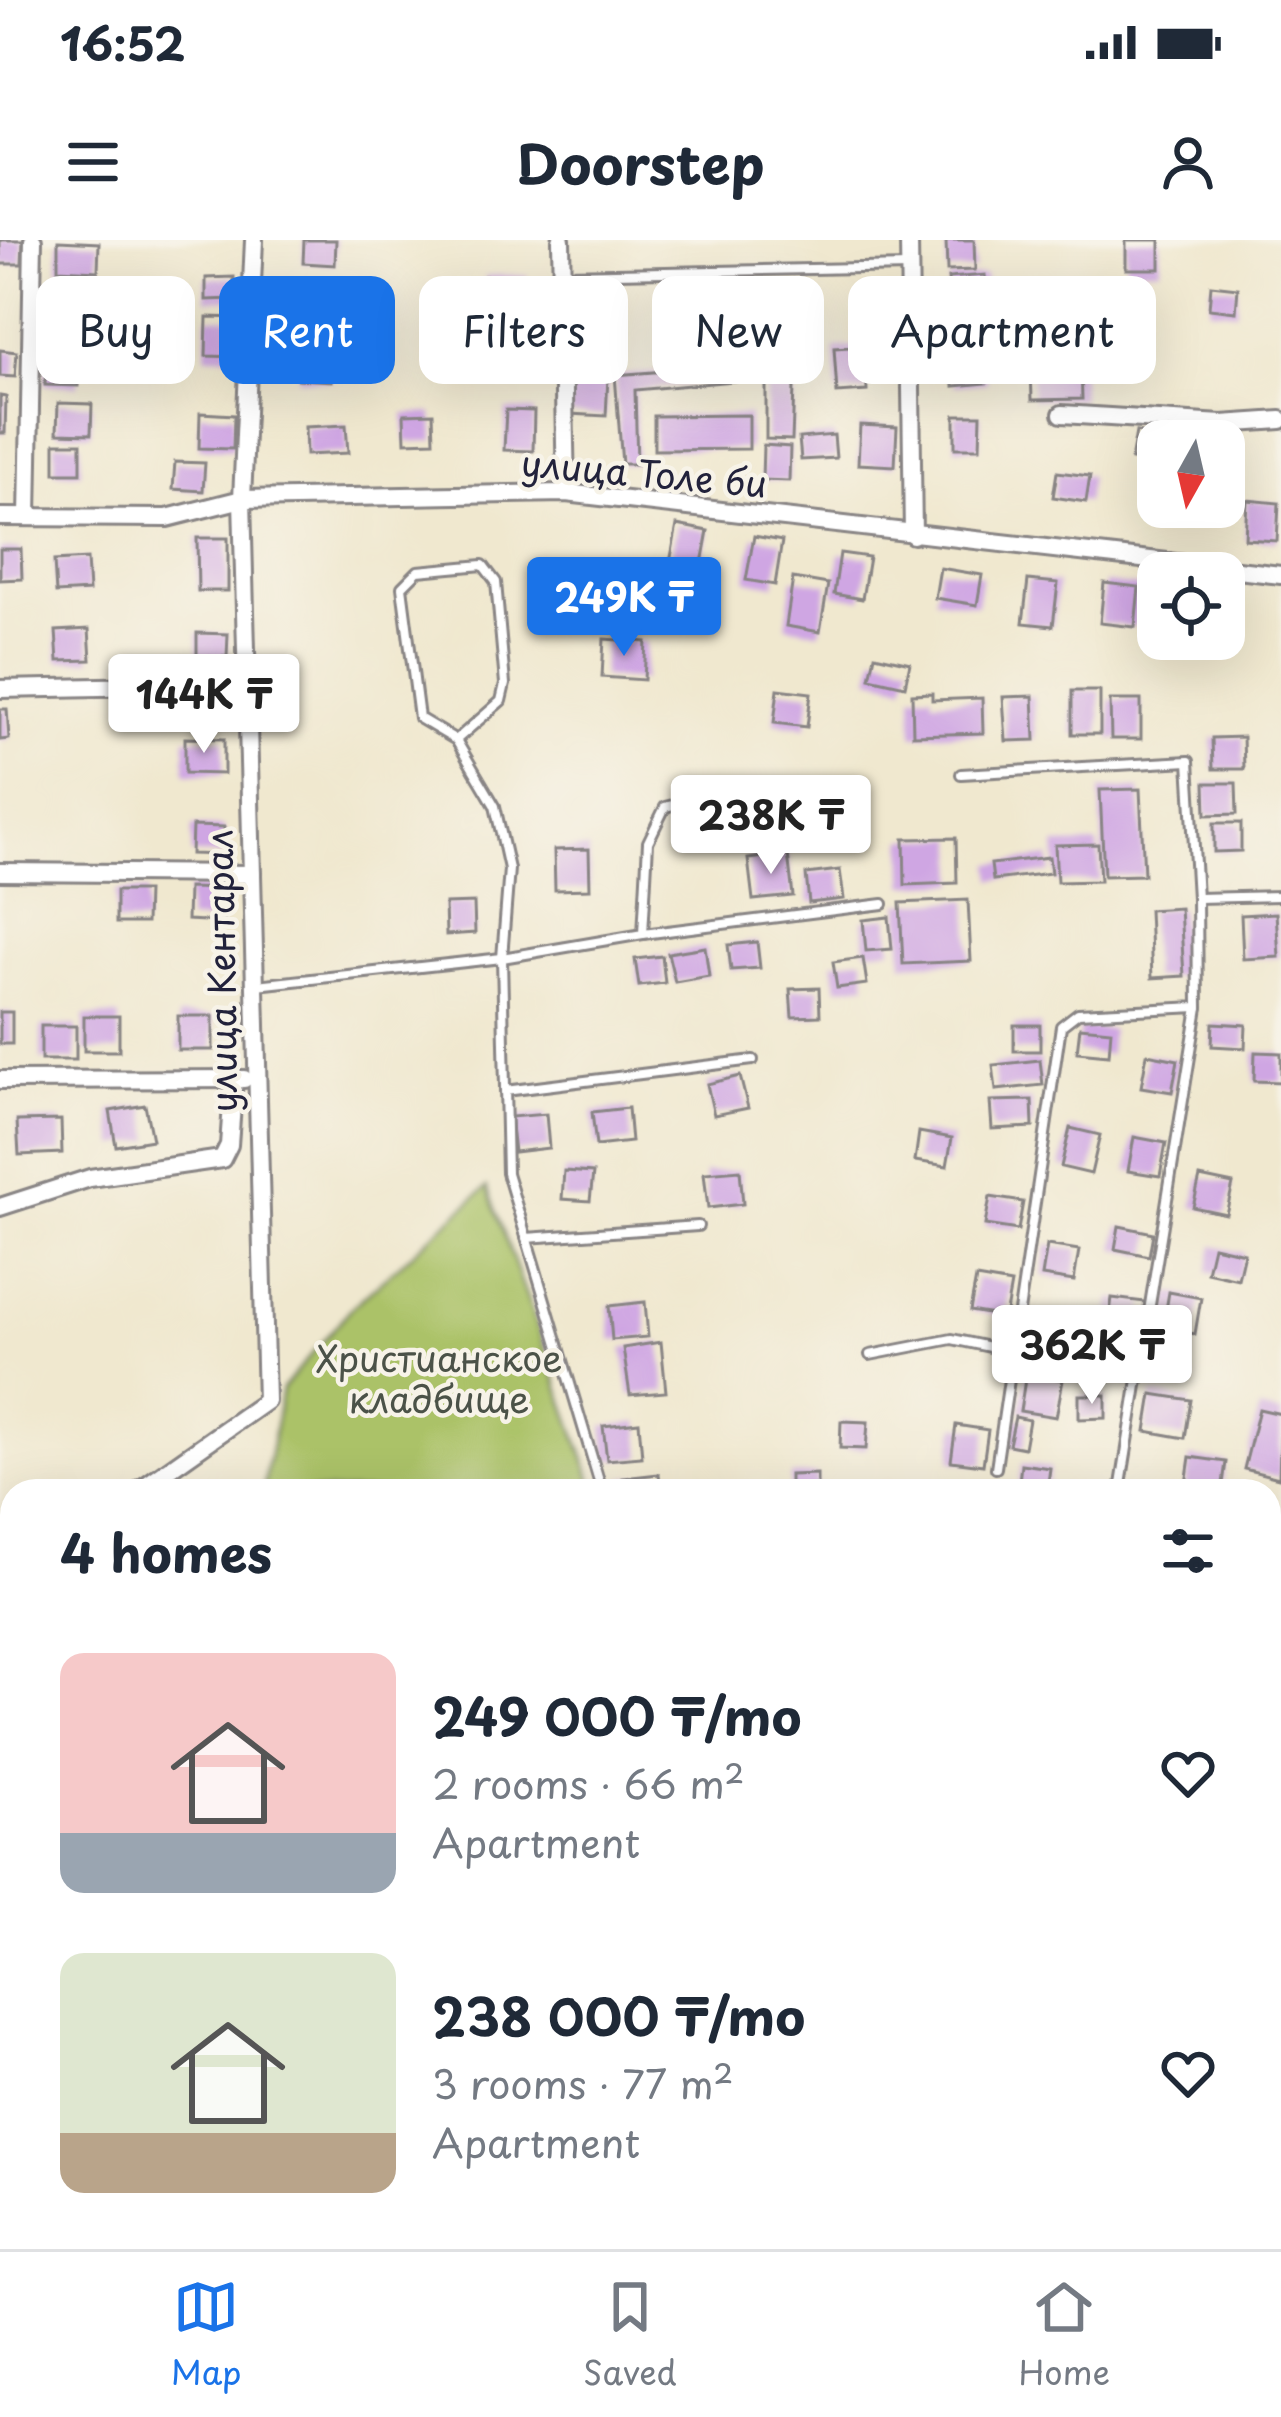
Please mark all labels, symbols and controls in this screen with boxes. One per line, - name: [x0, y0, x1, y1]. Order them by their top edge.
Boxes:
- text: 16:52: [60, 8, 185, 76]
- text: Doorstep: [516, 122, 765, 203]
- icon: menu: [60, 129, 126, 195]
- icon: person: [1155, 129, 1221, 195]
- chip: Buy: [36, 276, 195, 384]
- chip: Rent: [219, 276, 395, 384]
- chip: Filters: [419, 276, 628, 384]
- chip: New: [652, 276, 824, 384]
- chip: Apartment: [848, 276, 1156, 384]
- north arrow: [1137, 420, 1245, 528]
- map controls: [1137, 420, 1245, 660]
- street label: улица Толе би: [519, 434, 769, 510]
- button: locate: [1137, 552, 1245, 660]
- pin: 249K ₸: [526, 557, 722, 659]
- text: 249K ₸: [554, 566, 694, 625]
- pin: 144K ₸: [106, 654, 302, 756]
- text: 144K ₸: [135, 663, 273, 722]
- pin: 238K ₸: [673, 775, 869, 877]
- text: 238K ₸: [698, 784, 844, 843]
- street label: улица Кентарал: [191, 829, 249, 1113]
- pin: 362K ₸: [994, 1305, 1190, 1407]
- text: 362K ₸: [1019, 1314, 1165, 1373]
- park label: Христианское кладбище: [316, 1330, 562, 1425]
- text: 4 homes: [60, 1513, 272, 1590]
- icon: filters: [1155, 1518, 1221, 1584]
- text: 249 000 ₸/mo: [432, 1676, 801, 1753]
- icon: home: [156, 1701, 300, 1845]
- icon: heart: [1155, 1740, 1221, 1806]
- text: 2 rooms · 66 m²: [432, 1753, 745, 1812]
- text: Apartment: [432, 1812, 640, 1871]
- text: 238 000 ₸/mo: [432, 1976, 805, 2053]
- icon: home: [156, 2001, 300, 2145]
- icon: heart: [1155, 2040, 1221, 2106]
- text: 3 rooms · 77 m²: [432, 2053, 734, 2112]
- text: Apartment: [432, 2112, 640, 2171]
- tab: Map: [171, 2274, 241, 2396]
- tab: Saved: [583, 2274, 677, 2396]
- tab: Home: [1018, 2274, 1110, 2396]

